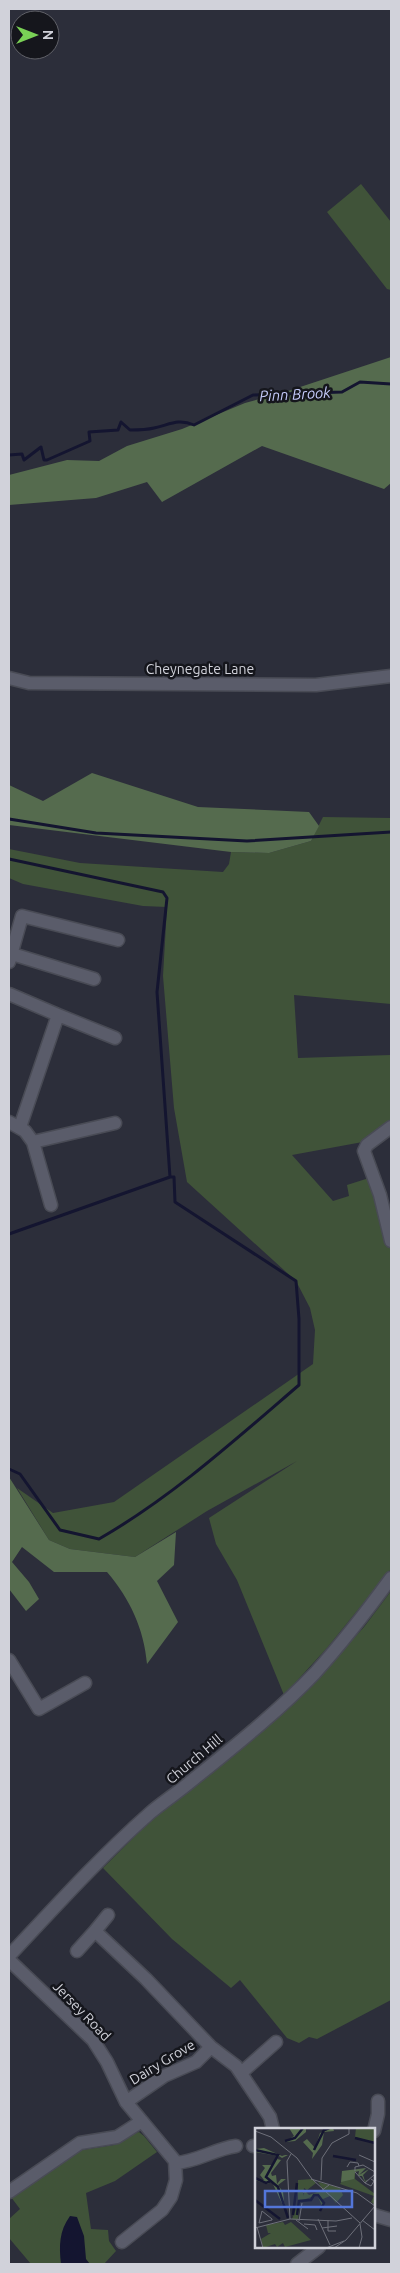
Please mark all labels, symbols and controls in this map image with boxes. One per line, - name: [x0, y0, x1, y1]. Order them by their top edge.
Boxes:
- north arrow: [10, 10, 60, 60]
- text: N: [40, 30, 56, 40]
- water label: Pinn Brook: [259, 384, 332, 404]
- street label: Cheynegate Lane: [146, 661, 254, 677]
- street label: Church Hill: [163, 1731, 225, 1787]
- street label: Jersey Road: [50, 1978, 114, 2044]
- street label: Dairy Grove: [126, 2036, 198, 2088]
- inset map: [255, 2128, 375, 2248]

